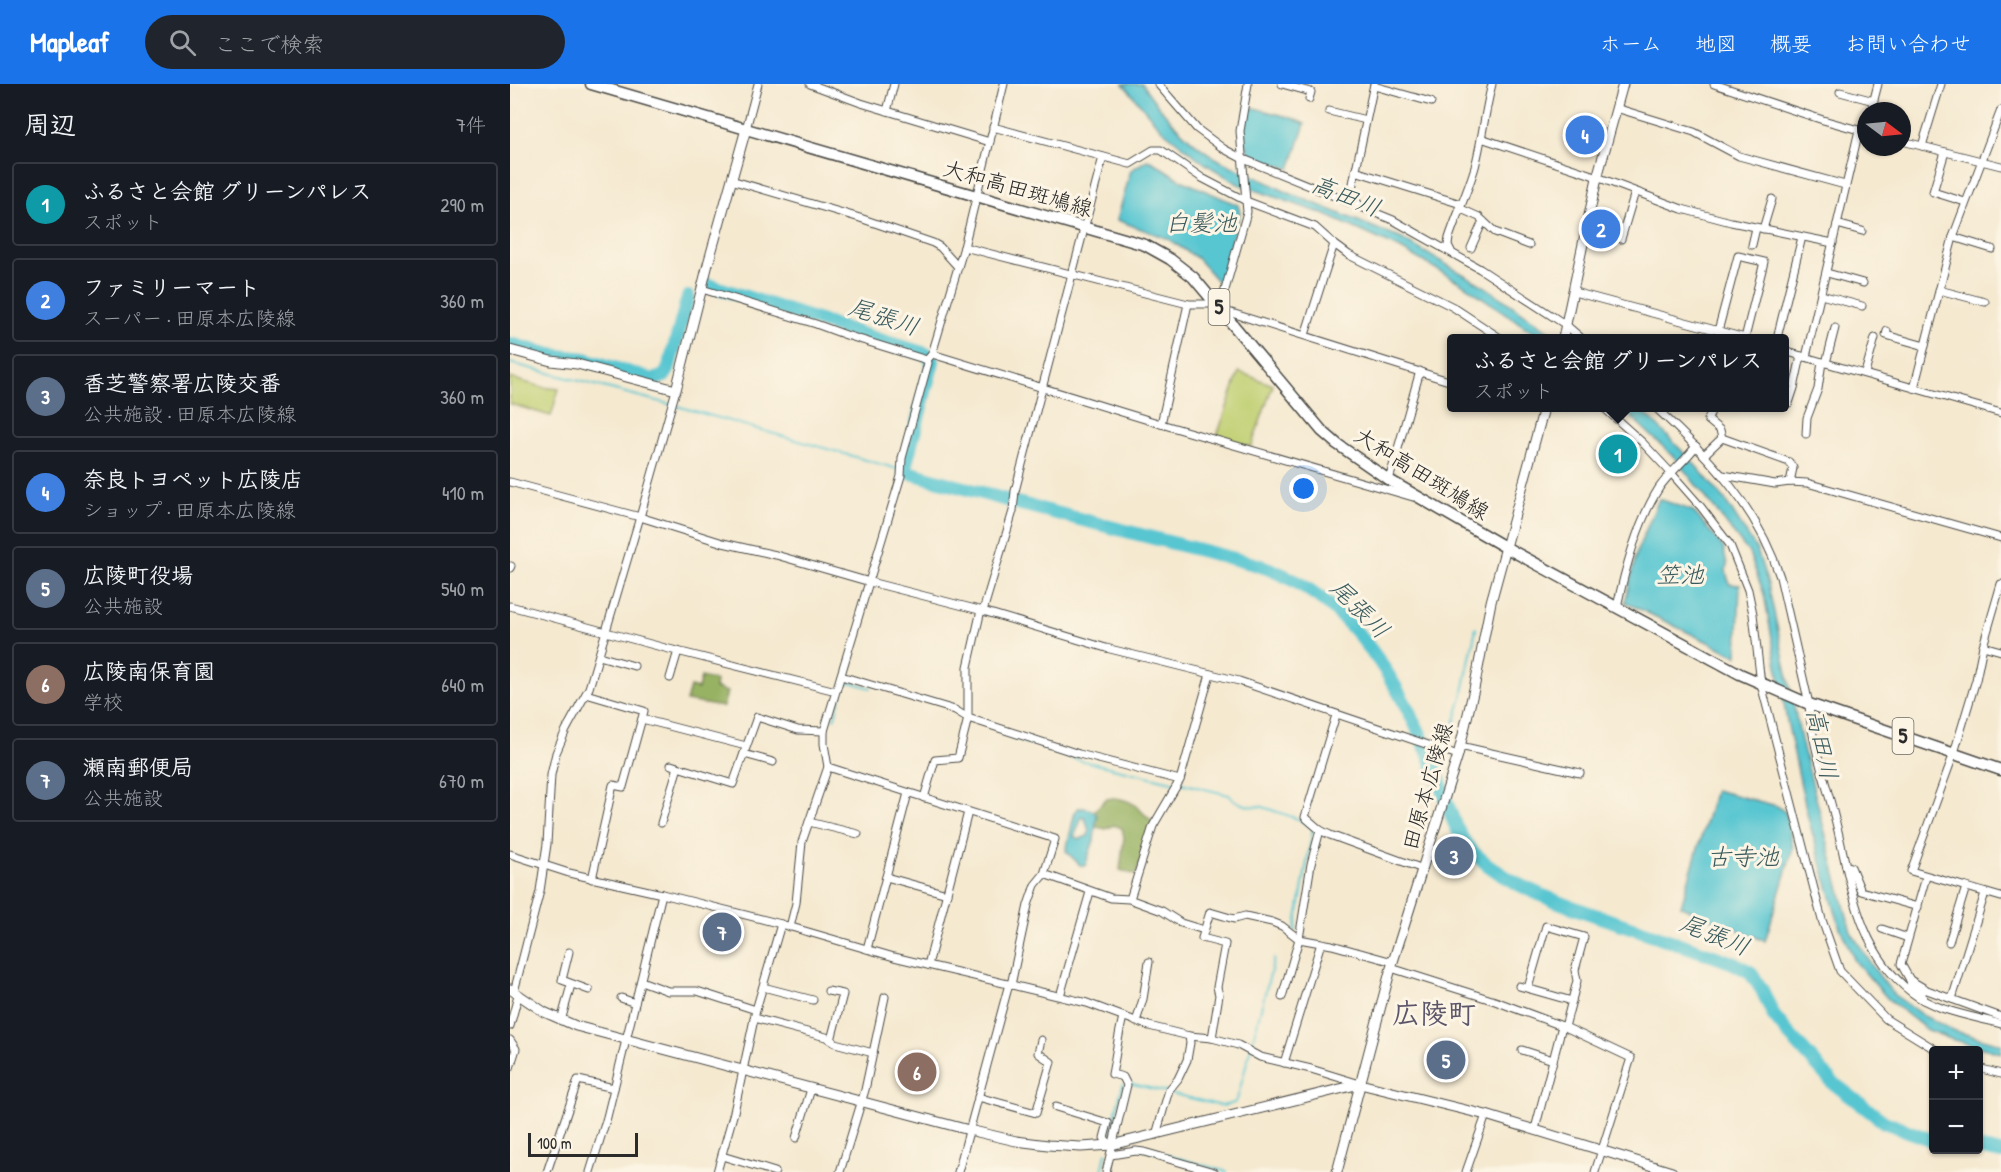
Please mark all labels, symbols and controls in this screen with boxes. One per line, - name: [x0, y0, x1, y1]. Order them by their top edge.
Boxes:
- search box: [145, 15, 565, 69]
- text: Mapleaf: [30, 23, 109, 61]
- icon: search: [166, 26, 199, 59]
- text: ここで検索: [214, 29, 324, 59]
- text: ホーム: [1600, 29, 1662, 58]
- text: 地図: [1695, 29, 1737, 58]
- text: 概要: [1770, 29, 1812, 58]
- text: お問い合わせ: [1845, 29, 1971, 58]
- north arrow: [1857, 102, 1911, 156]
- text: 周辺: [24, 107, 76, 142]
- text: 7件: [456, 111, 486, 138]
- pin: 4: [1566, 112, 1604, 158]
- street label: 大和高田斑鳩線: [940, 152, 1096, 224]
- water label: 高田川: [1307, 167, 1386, 223]
- text: ふるさと会館 グリーンパレス: [83, 176, 371, 206]
- text: 1: [42, 191, 49, 218]
- text: 290 m: [440, 191, 484, 218]
- water label: 白髪池: [1165, 206, 1238, 238]
- pin: 2: [1582, 206, 1620, 252]
- text: スポット: [83, 208, 163, 235]
- text: ファミリーマート: [83, 272, 260, 302]
- text: 2: [41, 287, 50, 314]
- text: 360 m: [440, 287, 484, 314]
- road number: 5: [1208, 289, 1230, 325]
- water label: 尾張川: [845, 290, 923, 342]
- text: スーパー · 田原本広陵線: [83, 304, 295, 331]
- popup: [1447, 334, 1789, 412]
- text: ふるさと会館 グリーンパレス: [1474, 345, 1762, 375]
- text: 香芝警察署広陵交番: [83, 368, 281, 398]
- text: スポット: [1474, 377, 1554, 404]
- text: 3: [41, 383, 50, 410]
- text: 360 m: [440, 383, 484, 410]
- text: 公共施設 · 田原本広陵線: [83, 400, 296, 427]
- street label: 大和高田斑鳩線: [1349, 419, 1495, 527]
- pin: 1: [1598, 432, 1638, 476]
- text: 奈良トヨペット広陵店: [83, 464, 303, 494]
- your location: [1289, 474, 1318, 503]
- text: 4: [42, 479, 49, 506]
- text: 410 m: [442, 479, 484, 506]
- text: ショップ · 田原本広陵線: [83, 496, 295, 523]
- water label: 笠池: [1656, 558, 1705, 590]
- text: 広陵町役場: [83, 560, 193, 590]
- water label: 尾張川: [1324, 572, 1397, 645]
- text: 5: [41, 575, 50, 602]
- text: 540 m: [441, 575, 484, 602]
- text: 公共施設: [83, 592, 163, 619]
- text: 広陵南保育園: [83, 656, 215, 686]
- text: 6: [42, 671, 49, 698]
- text: 640 m: [441, 671, 484, 698]
- text: 学校: [83, 688, 123, 715]
- water label: 高田川: [1800, 705, 1846, 782]
- street label: 田原本広陵線: [1394, 718, 1460, 854]
- road number: 5: [1892, 718, 1914, 754]
- text: 瀬南郵便局: [83, 752, 193, 782]
- text: 7: [41, 767, 50, 794]
- text: 670 m: [439, 767, 484, 794]
- text: 公共施設: [83, 784, 163, 811]
- pin: 3: [1434, 834, 1474, 878]
- water label: 古寺池: [1707, 840, 1780, 872]
- water label: 尾張川: [1676, 906, 1755, 962]
- pin: 7: [702, 910, 742, 954]
- district label: 広陵町: [1392, 994, 1476, 1032]
- pin: 5: [1426, 1038, 1466, 1082]
- map controls: [1929, 1046, 1983, 1154]
- button: +: [1929, 1046, 1983, 1100]
- pin: 6: [898, 1050, 936, 1094]
- button: −: [1929, 1100, 1983, 1154]
- scale bar: [528, 1130, 638, 1158]
- text: 100 m: [537, 1132, 572, 1154]

